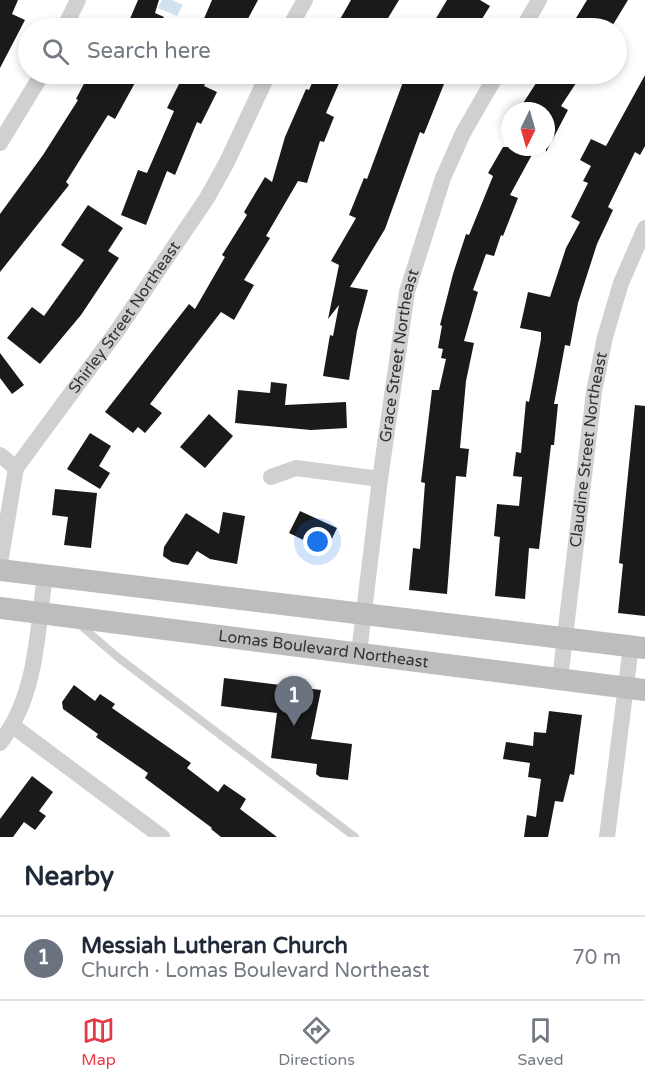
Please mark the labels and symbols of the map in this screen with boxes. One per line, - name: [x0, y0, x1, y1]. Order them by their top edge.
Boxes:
- north arrow: [501, 102, 555, 156]
- street label: Shirley Street Northeast: [64, 237, 185, 398]
- street label: Grace Street Northeast: [375, 267, 424, 444]
- street label: Claudine Street Northeast: [566, 350, 612, 549]
- your location: [303, 527, 332, 556]
- street label: Lomas Boulevard Northeast: [217, 626, 430, 672]
- pin: 1: [274, 676, 314, 726]

